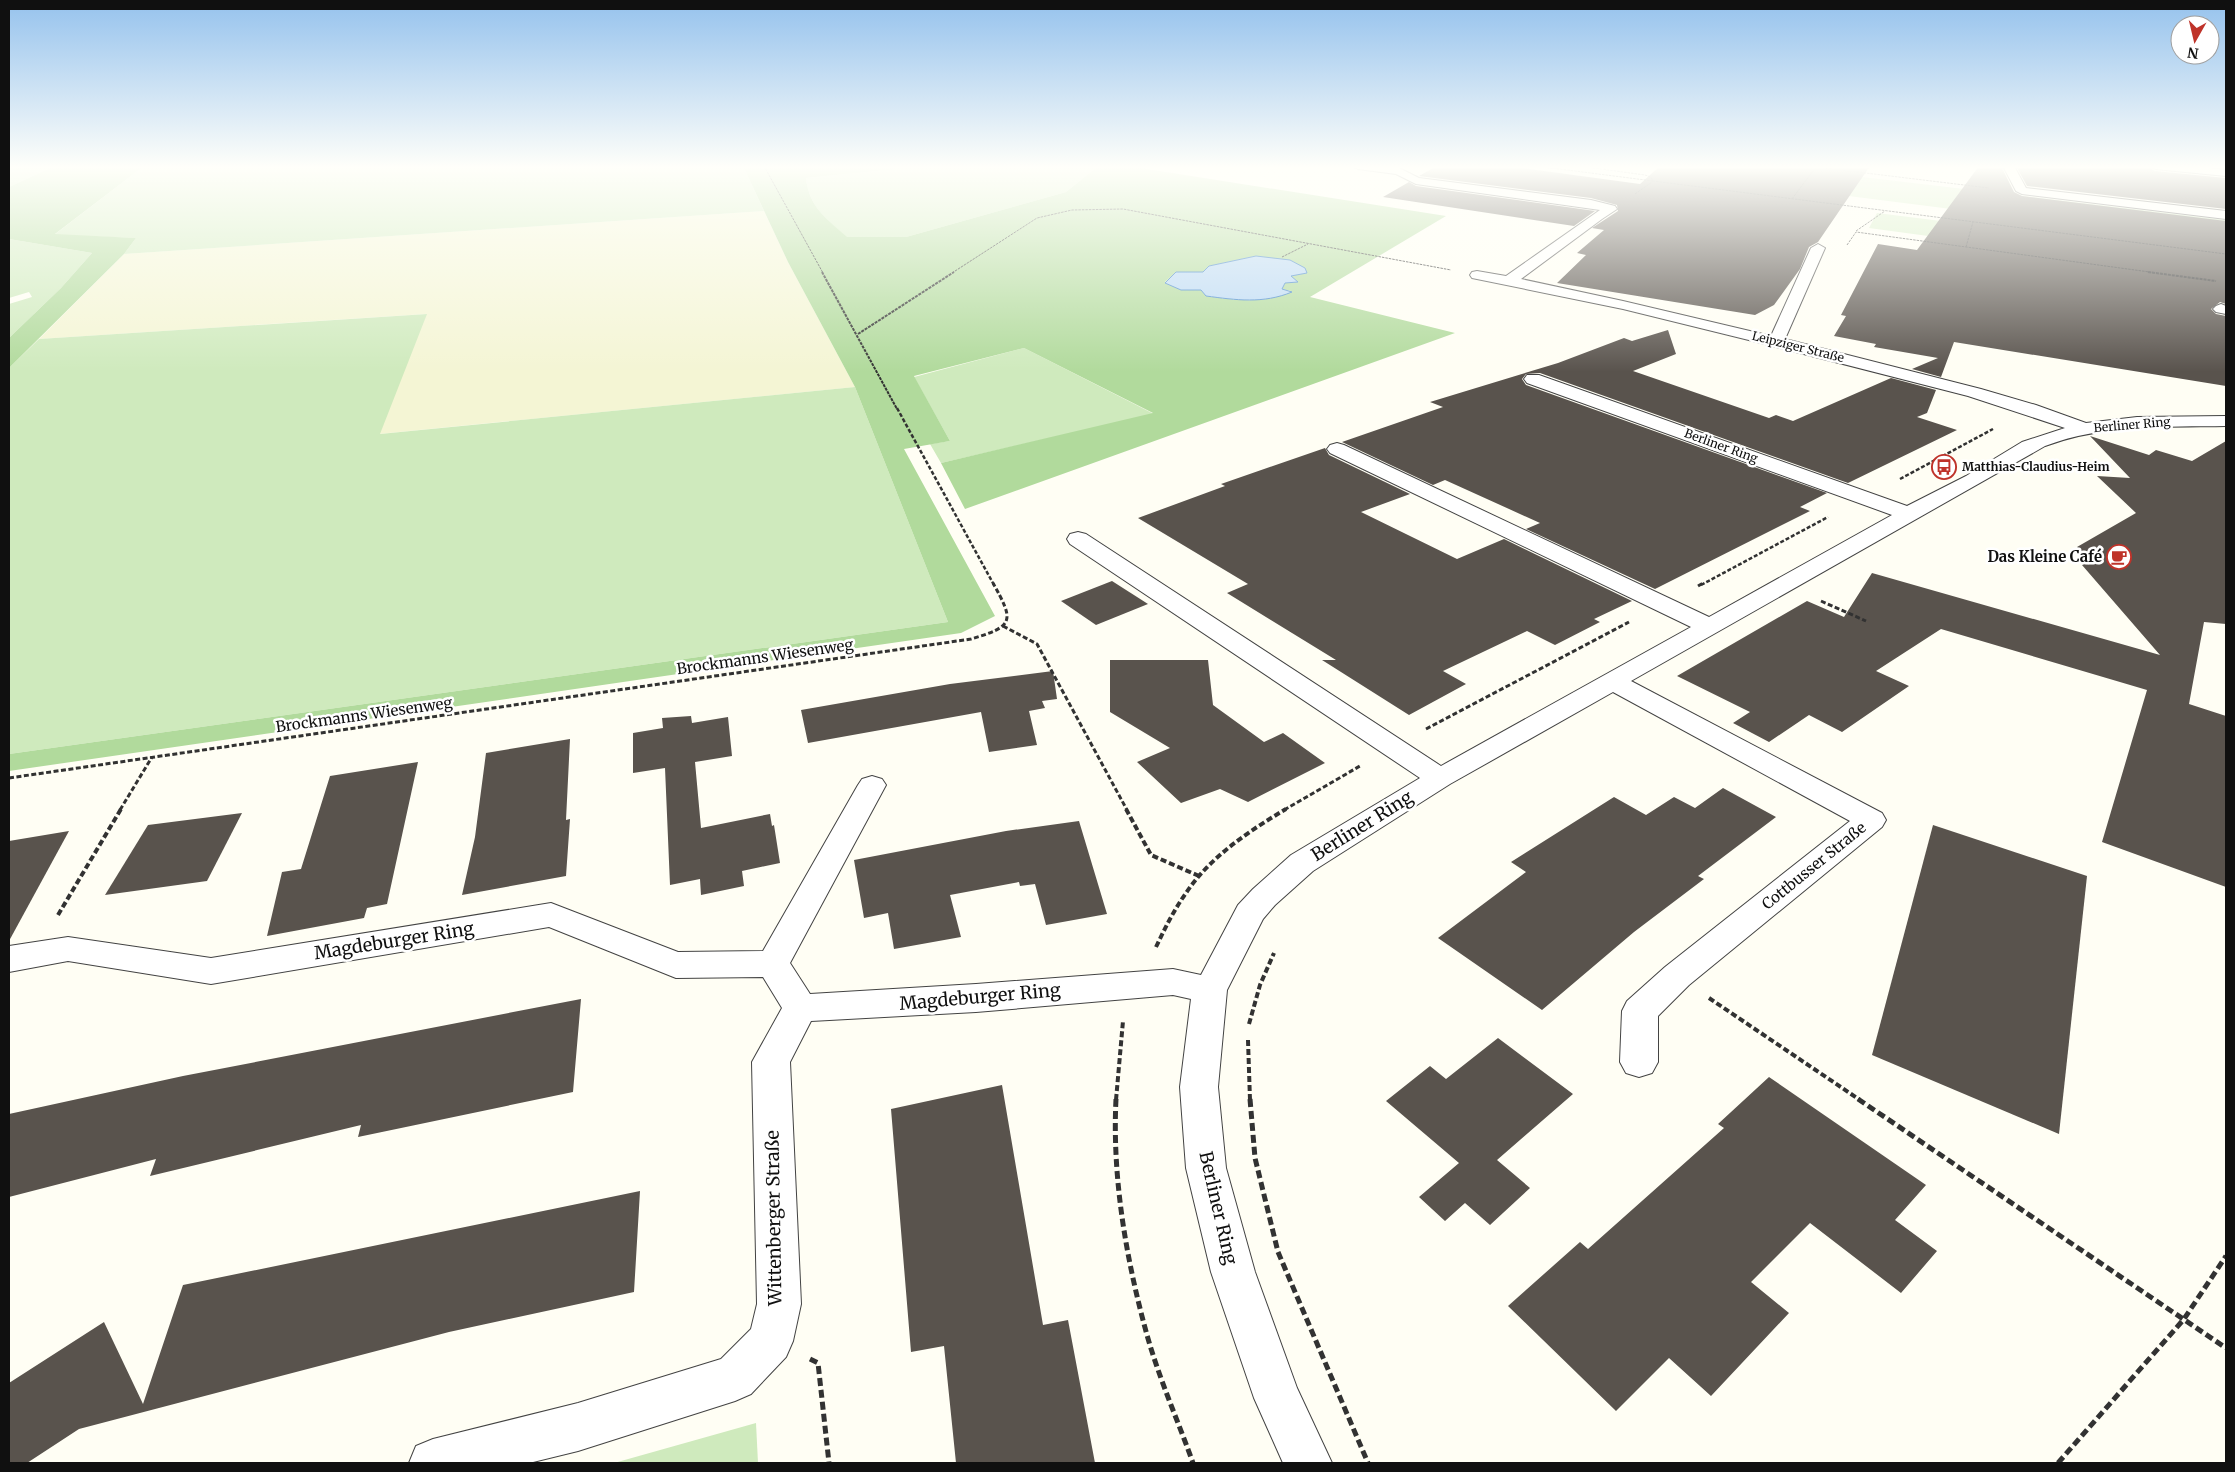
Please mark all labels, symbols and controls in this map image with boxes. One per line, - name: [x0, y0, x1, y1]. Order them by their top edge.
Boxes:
- north arrow: [2170, 15, 2220, 65]
- text: N: [2186, 43, 2200, 63]
- street label: Leipziger Straße: [1750, 328, 1846, 365]
- street label: Berliner Ring: [2093, 414, 2172, 435]
- street label: Berliner Ring: [1682, 425, 1761, 466]
- bus stop icon: Matthias-Claudius-Heim: [1931, 454, 1957, 480]
- place label: Matthias-Claudius-Heim: [1962, 459, 2110, 474]
- cafe icon: Das Kleine Café: [2106, 544, 2132, 570]
- place label: Das Kleine Café: [1987, 547, 2102, 566]
- street label: Brockmanns Wiesenweg: [675, 635, 855, 678]
- street label: Brockmanns Wiesenweg: [274, 693, 454, 736]
- street label: Berliner Ring: [1307, 785, 1417, 866]
- street label: Cottbusser Straße: [1758, 818, 1870, 913]
- street label: Magdeburger Ring: [312, 916, 476, 965]
- street label: Magdeburger Ring: [898, 978, 1062, 1015]
- street label: Wittenberger Straße: [760, 1130, 787, 1307]
- street label: Berliner Ring: [1194, 1149, 1243, 1267]

